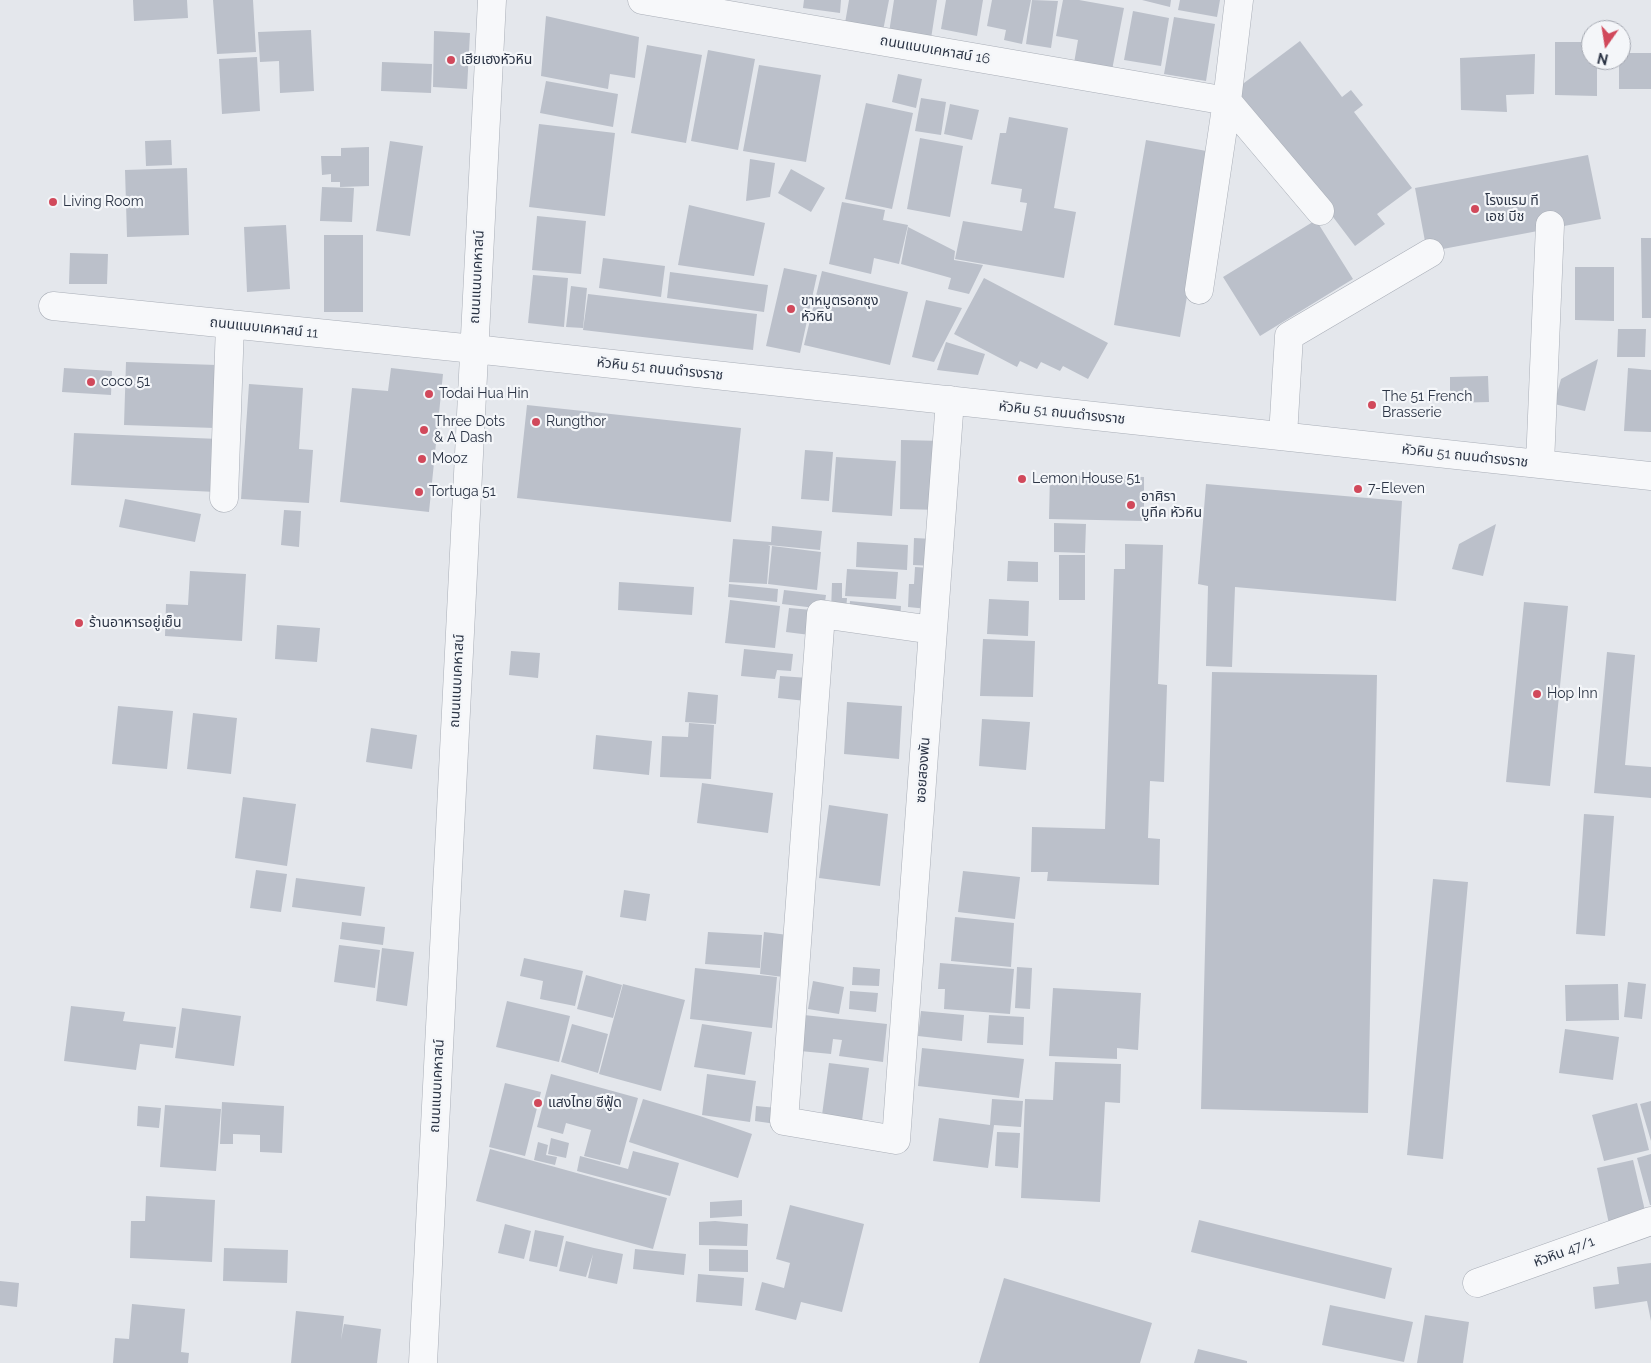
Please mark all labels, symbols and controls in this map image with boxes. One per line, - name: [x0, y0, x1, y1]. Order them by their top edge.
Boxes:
- north arrow: [1581, 20, 1631, 70]
- street label: ถนนแนบเคหาสน์ 16: [879, 32, 991, 68]
- text: N: [1596, 50, 1610, 68]
- place label: เฮียเฮงหัวหิน: [461, 52, 532, 68]
- marker: เฮียเฮงหัวหิน: [445, 54, 457, 66]
- place label: โรงแรม ที เอช บีช: [1485, 193, 1539, 226]
- place label: Living Room: [63, 194, 144, 210]
- marker: Living Room: [47, 196, 59, 208]
- marker: โรงแรม ที เอช บีช: [1469, 203, 1481, 215]
- street label: ถนนแนบเคหาสน์: [466, 230, 488, 324]
- place label: ขาหมูตรอกซุง หัวหิน: [801, 293, 879, 326]
- marker: ขาหมูตรอกซุง หัวหิน: [785, 303, 797, 315]
- street label: ถนนแนบเคหาสน์ 11: [209, 314, 319, 342]
- street label: หัวหิน 51 ถนนดำรงราช: [596, 354, 724, 384]
- place label: coco 51: [101, 374, 150, 390]
- marker: coco 51: [85, 376, 97, 388]
- place label: Todai Hua Hin: [439, 386, 529, 402]
- marker: Todai Hua Hin: [423, 388, 435, 400]
- place label: The 51 French Brasserie: [1382, 389, 1472, 422]
- street label: หัวหิน 51 ถนนดำรงราช: [998, 398, 1126, 428]
- marker: The 51 French Brasserie: [1366, 399, 1378, 411]
- place label: Three Dots & A Dash: [434, 414, 505, 447]
- place label: Rungthor: [546, 414, 606, 430]
- marker: Rungthor: [530, 416, 542, 428]
- marker: Three Dots & A Dash: [418, 424, 430, 436]
- street label: หัวหิน 51 ถนนดำรงราช: [1401, 441, 1529, 471]
- place label: Mooz: [432, 451, 468, 467]
- marker: Mooz: [416, 453, 428, 465]
- place label: Lemon House 51: [1032, 471, 1140, 487]
- marker: Lemon House 51: [1016, 473, 1028, 485]
- place label: 7-Eleven: [1368, 481, 1425, 497]
- marker: 7-Eleven: [1352, 483, 1364, 495]
- place label: Tortuga 51: [429, 484, 496, 500]
- marker: Tortuga 51: [413, 486, 425, 498]
- place label: อาศิรา บูทีค หัวหิน: [1141, 489, 1202, 522]
- marker: อาศิรา บูทีค หัวหิน: [1125, 499, 1137, 511]
- place label: ร้านอาหารอยู่เย็น: [89, 615, 182, 631]
- marker: ร้านอาหารอยู่เย็น: [73, 617, 85, 629]
- street label: ถนนแนบเคหาสน์: [446, 634, 468, 728]
- place label: Hop Inn: [1547, 686, 1598, 702]
- marker: Hop Inn: [1531, 688, 1543, 700]
- street label: ซอยสองพัน: [912, 736, 934, 804]
- street label: ถนนแนบเคหาสน์: [426, 1039, 448, 1133]
- place label: แสงไทย ซีฟู้ด: [548, 1095, 622, 1111]
- marker: แสงไทย ซีฟู้ด: [532, 1097, 544, 1109]
- street label: หัวหิน 47/1: [1531, 1233, 1597, 1271]

